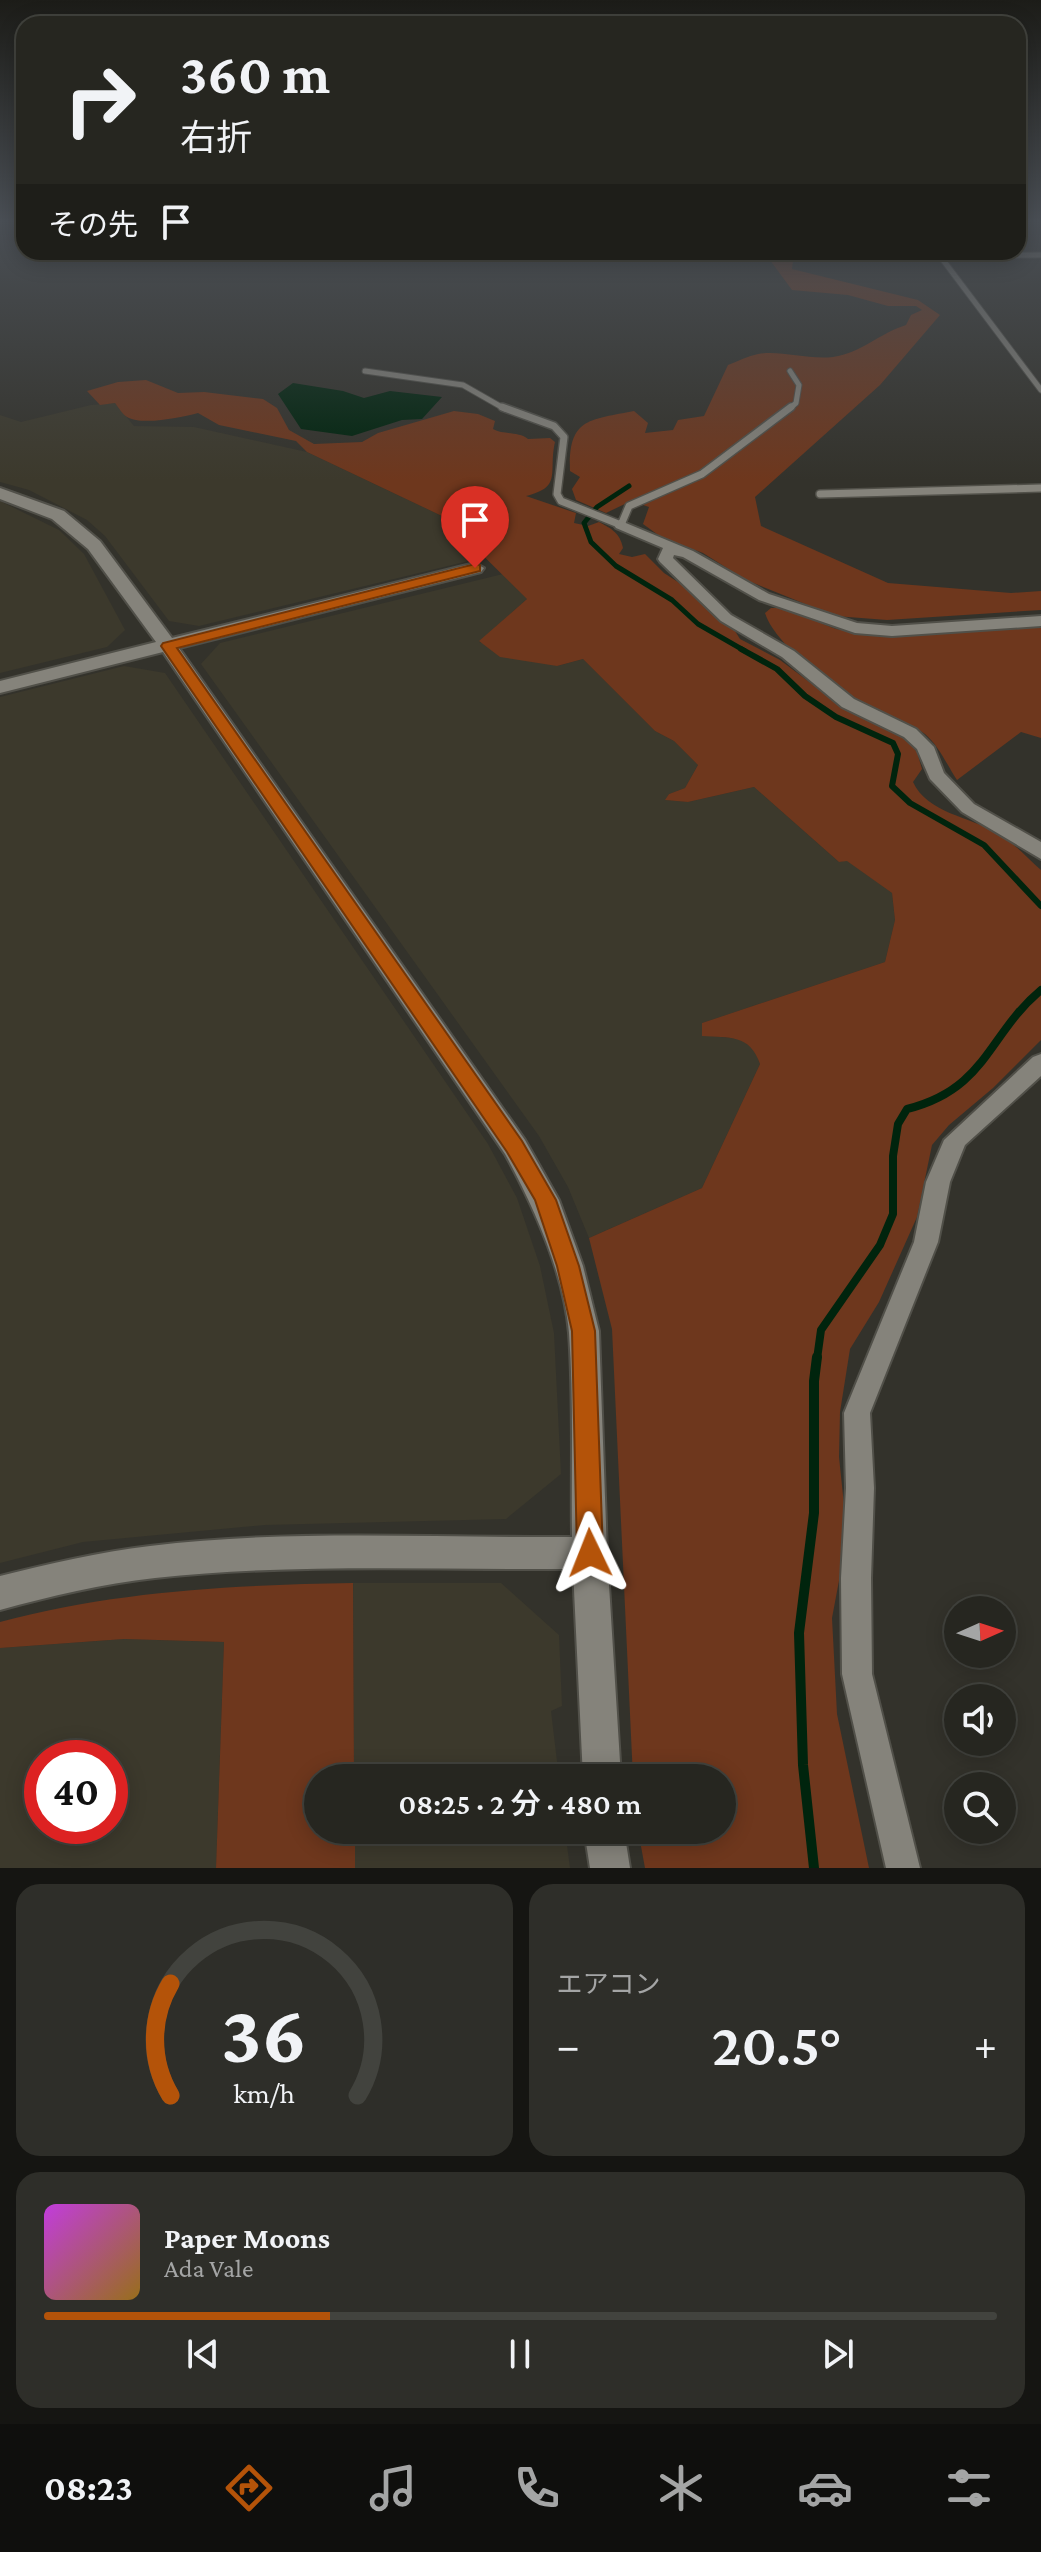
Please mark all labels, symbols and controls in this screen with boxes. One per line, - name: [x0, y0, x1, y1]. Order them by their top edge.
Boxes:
- text: 360 m: [180, 43, 330, 105]
- icon: right: [48, 48, 152, 152]
- text: 右折: [180, 118, 252, 158]
- icon: arrive: [154, 200, 198, 244]
- text: その先: [48, 208, 138, 241]
- pin: [441, 486, 509, 568]
- icon: arrive: [453, 498, 497, 542]
- position arrow: [548, 1511, 632, 1595]
- north arrow: [944, 1596, 1016, 1668]
- map controls: [944, 1596, 1016, 1844]
- button: sound: [944, 1684, 1016, 1756]
- speed limit sign: 40: [24, 1740, 128, 1844]
- button: search: [944, 1772, 1016, 1844]
- text: 08:25 · 2 分 · 480 m: [399, 1787, 641, 1820]
- text: エアコン: [557, 1970, 661, 1999]
- text: 36: [221, 1987, 307, 2080]
- text: 20.5°: [712, 2011, 842, 2078]
- text: −: [557, 2021, 580, 2069]
- text: +: [974, 2021, 997, 2069]
- text: km/h: [233, 2077, 295, 2109]
- text: Paper Moons: [164, 2221, 330, 2254]
- text: Ada Vale: [164, 2254, 253, 2283]
- icon: previous: [181, 2332, 225, 2376]
- icon: pause: [498, 2332, 542, 2376]
- icon: next: [816, 2332, 860, 2376]
- icon: directions: [221, 2460, 277, 2516]
- icon: music: [365, 2460, 421, 2516]
- icon: phone: [509, 2460, 565, 2516]
- icon: climate: [653, 2460, 709, 2516]
- icon: car: [797, 2460, 853, 2516]
- icon: filters: [941, 2460, 997, 2516]
- text: 08:23: [44, 2468, 133, 2508]

